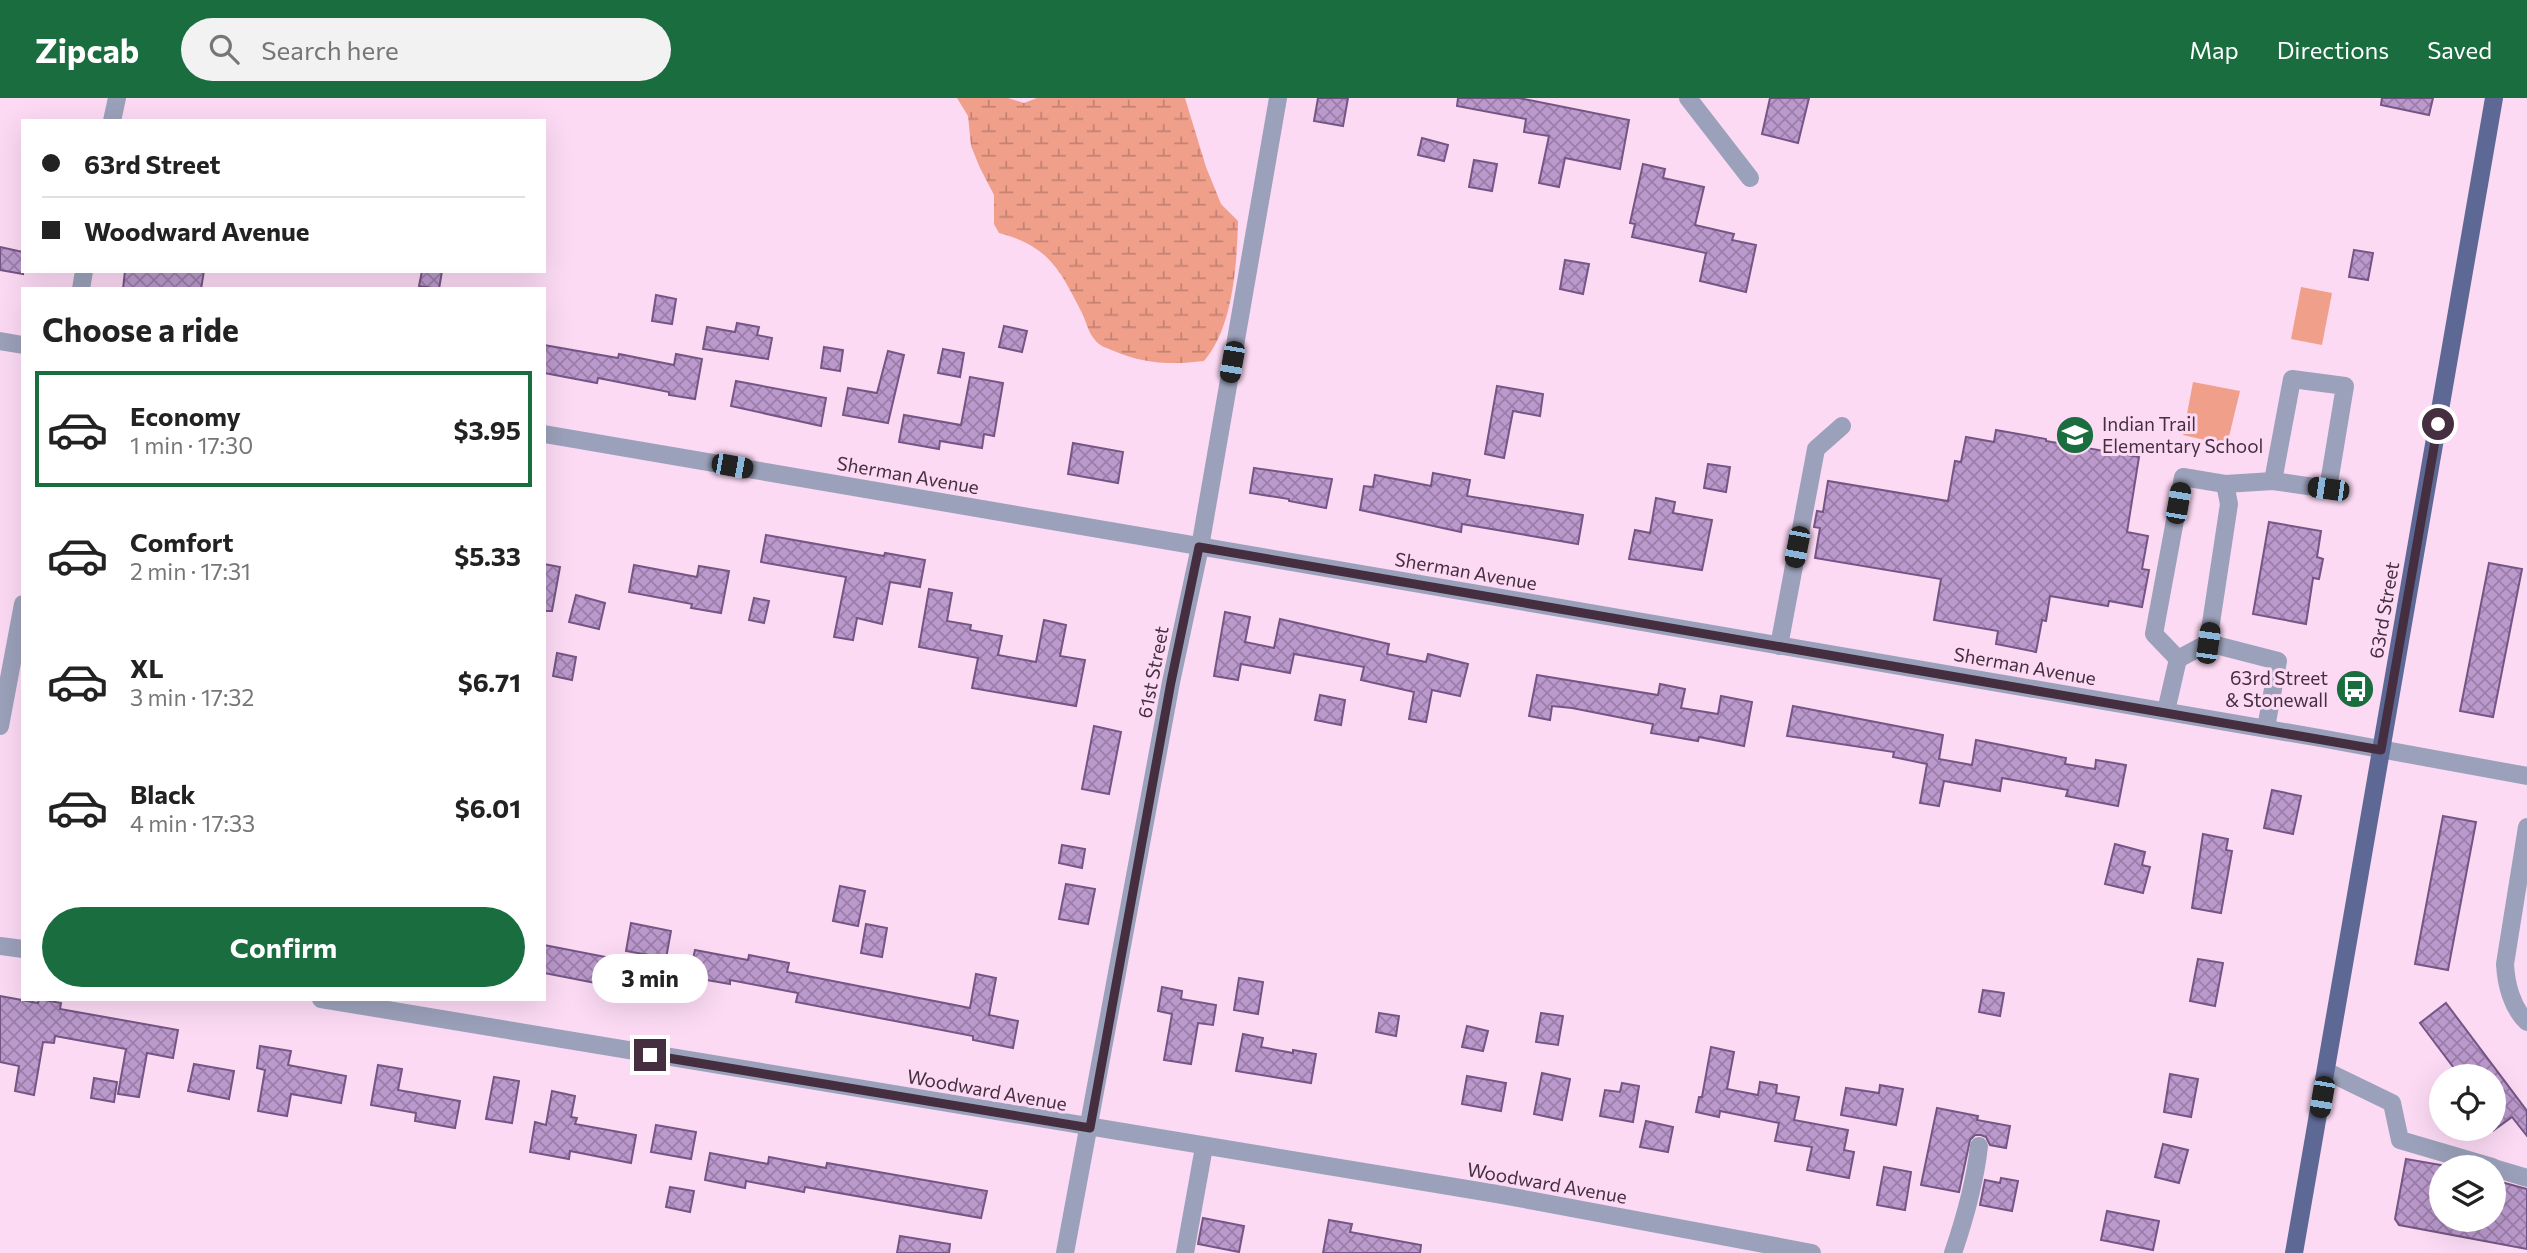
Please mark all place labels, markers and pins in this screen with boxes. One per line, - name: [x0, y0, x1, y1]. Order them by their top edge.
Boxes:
- place label: Indian Trail Elementary School: [2102, 412, 2263, 457]
- school or university icon: Indian Trail Elementary School: [2054, 414, 2096, 456]
- place label: 63rd Street & Stonewall: [2225, 666, 2328, 711]
- bus stop icon: 63rd Street & Stonewall: [2334, 668, 2376, 710]

